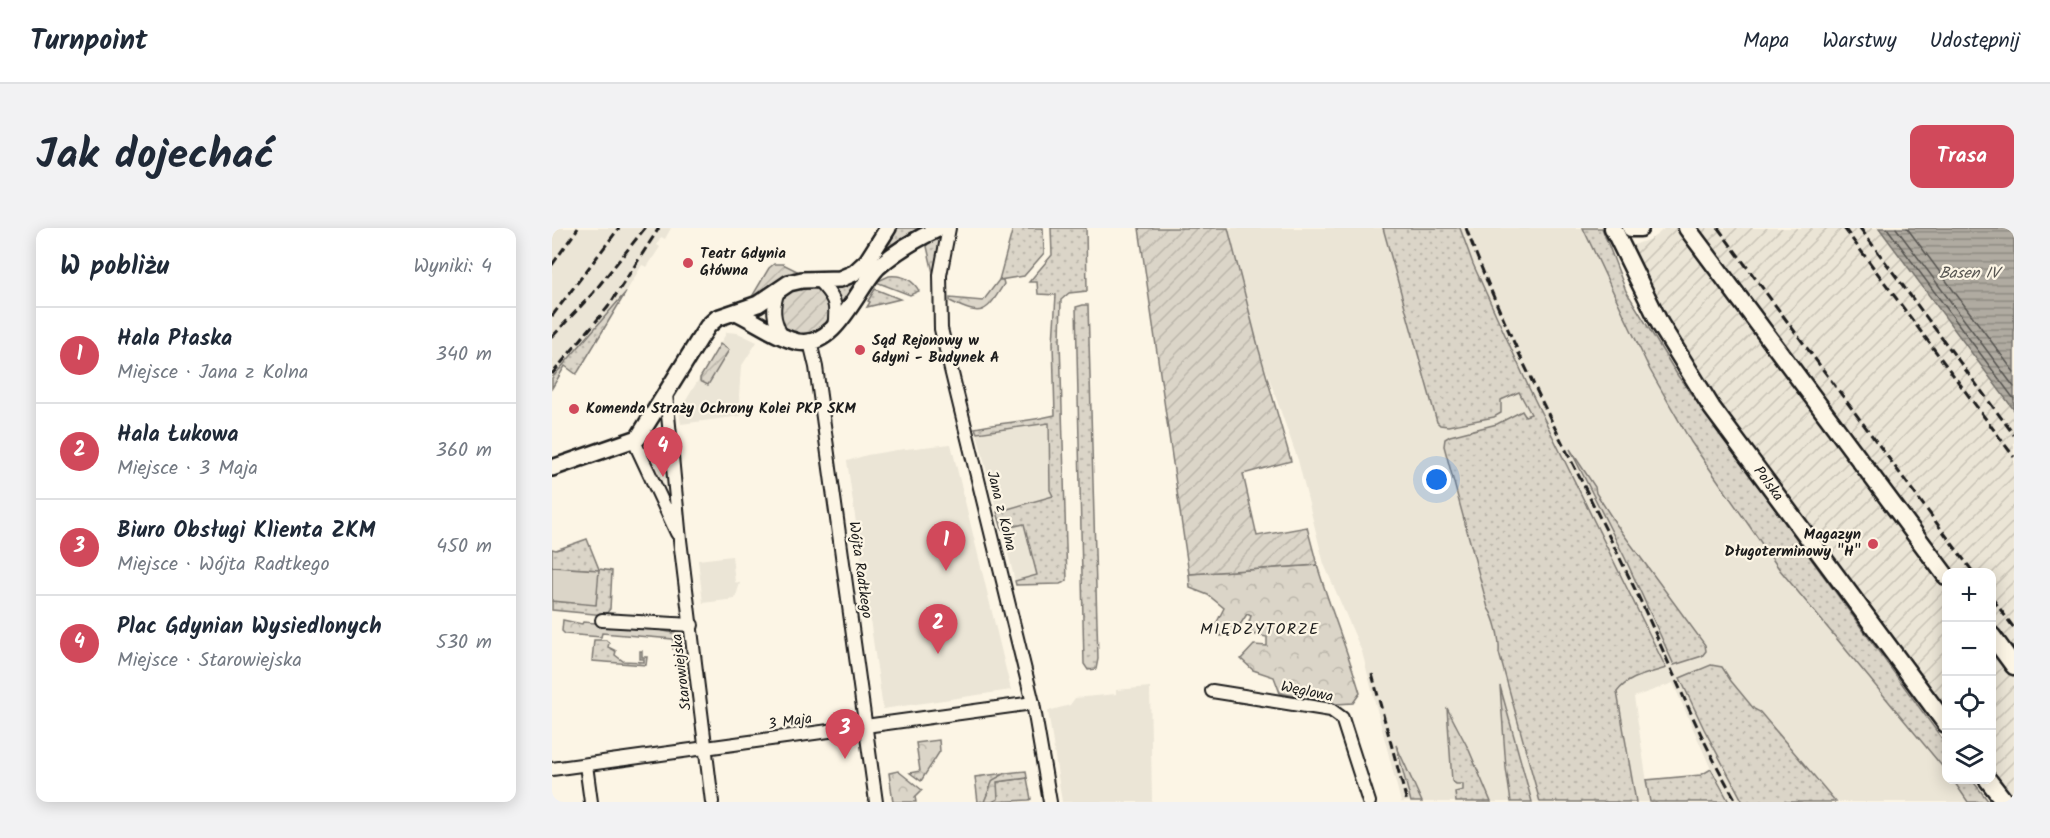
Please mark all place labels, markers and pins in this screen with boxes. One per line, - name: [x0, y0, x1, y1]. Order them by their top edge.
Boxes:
- place label: Teatr Gdynia Główna: [700, 242, 786, 283]
- marker: Teatr Gdynia Główna: [681, 256, 695, 270]
- place label: Sąd Rejonowy w Gdyni - Budynek A: [872, 329, 999, 370]
- marker: Sąd Rejonowy w Gdyni - Budynek A: [853, 343, 867, 357]
- place label: Komenda Straży Ochrony Kolei PKP SKM: [586, 397, 857, 421]
- marker: Komenda Straży Ochrony Kolei PKP SKM: [567, 402, 581, 416]
- pin: 4: [644, 428, 682, 477]
- pin: 1: [926, 522, 966, 571]
- place label: Magazyn Długoterminowy "H": [1725, 523, 1861, 564]
- marker: Magazyn Długoterminowy "H": [1866, 537, 1880, 551]
- pin: 2: [918, 604, 958, 654]
- pin: 3: [826, 710, 864, 759]

